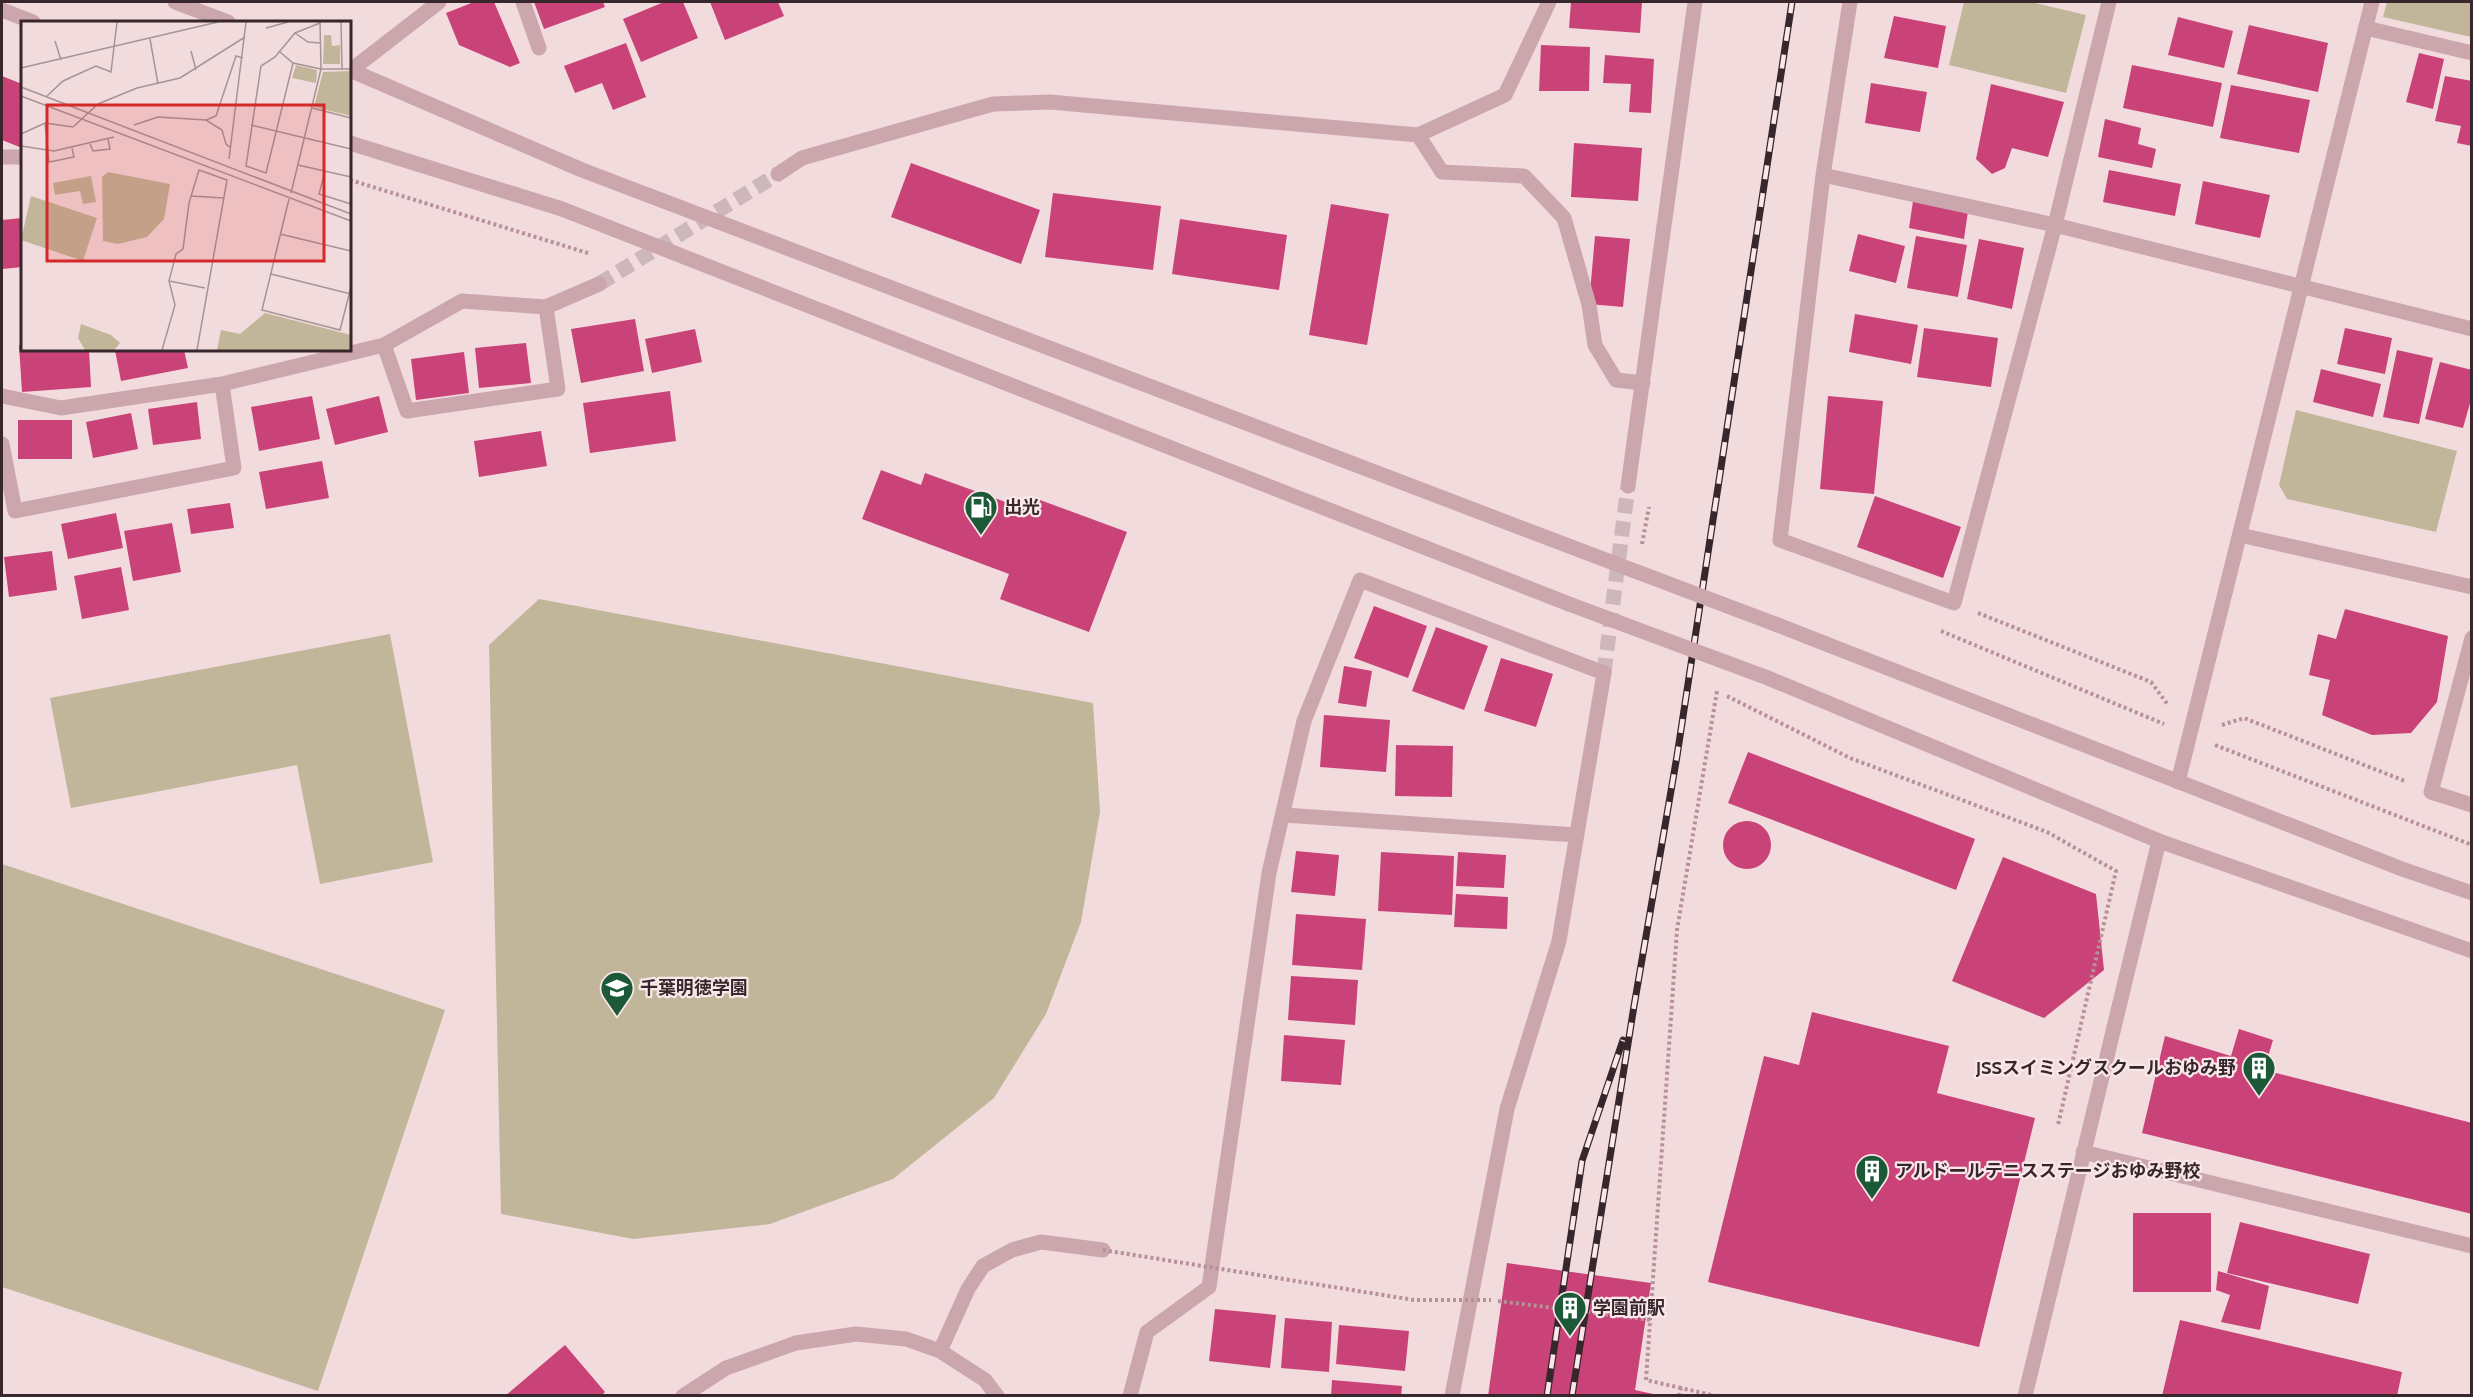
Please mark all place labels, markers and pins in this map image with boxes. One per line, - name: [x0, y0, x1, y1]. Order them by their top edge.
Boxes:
- fuel station icon: 出光: [963, 489, 999, 536]
- place label: 出光: [1004, 496, 1040, 518]
- school or university icon: 千葉明徳学園: [599, 970, 635, 1017]
- place label: 千葉明徳学園: [640, 977, 748, 999]
- building icon: JSSスイミングスクールおゆみ野: [2241, 1050, 2277, 1097]
- place label: JSSスイミングスクールおゆみ野: [1975, 1057, 2236, 1079]
- building icon: アルドールテニスステージおゆみ野校: [1854, 1153, 1890, 1200]
- place label: アルドールテニスステージおゆみ野校: [1895, 1160, 2200, 1182]
- building icon: 学園前駅: [1552, 1290, 1588, 1337]
- place label: 学園前駅: [1593, 1297, 1665, 1319]

